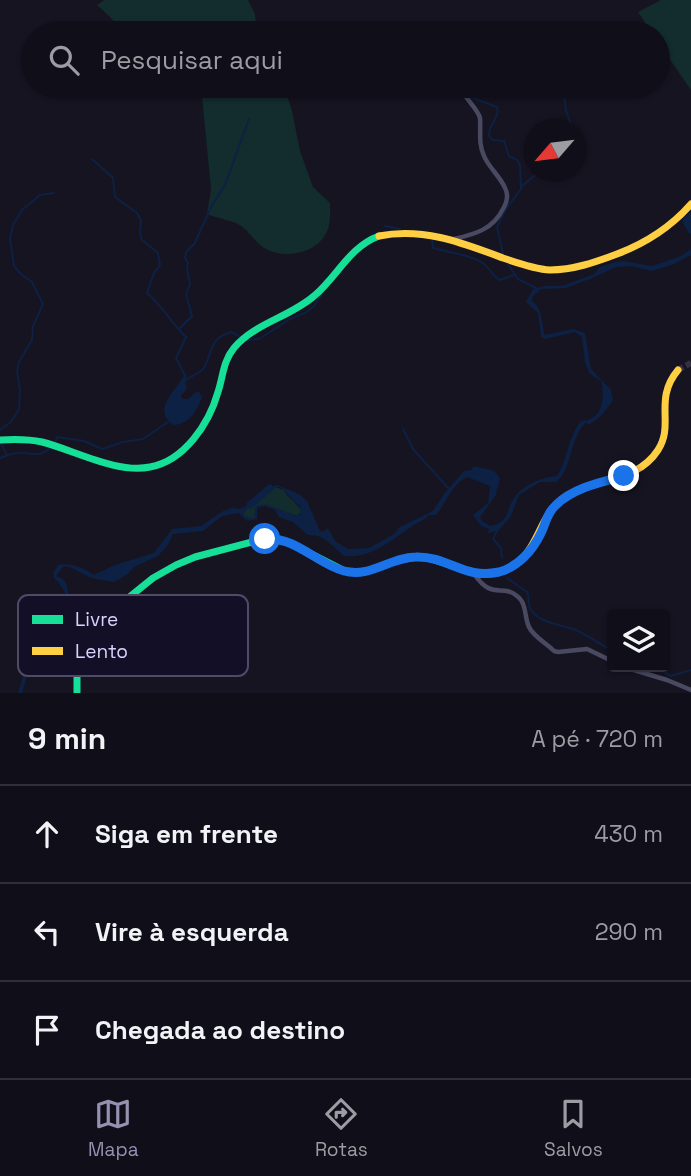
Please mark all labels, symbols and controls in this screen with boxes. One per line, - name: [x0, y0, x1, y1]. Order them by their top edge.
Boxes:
- search box: [21, 21, 670, 98]
- icon: search: [45, 41, 83, 79]
- text: Pesquisar aqui: [101, 43, 283, 77]
- north arrow: [523, 119, 586, 182]
- route end: [608, 460, 639, 491]
- route start: [249, 523, 280, 554]
- legend: [18, 595, 248, 676]
- text: Livre: [75, 607, 118, 632]
- map controls: [607, 609, 670, 672]
- button: layers: [607, 609, 670, 672]
- text: Lento: [75, 639, 128, 664]
- text: 9 min: [28, 719, 106, 758]
- text: A pé · 720 m: [531, 724, 663, 754]
- icon: ahead: [28, 815, 66, 853]
- text: Siga em frente: [95, 817, 278, 851]
- text: 430 m: [594, 819, 663, 849]
- icon: left: [28, 913, 66, 951]
- text: Vire à esquerda: [95, 915, 289, 949]
- text: 290 m: [595, 917, 663, 947]
- icon: arrive: [28, 1011, 66, 1049]
- text: Chegada ao destino: [95, 1013, 345, 1047]
- tab: Mapa: [88, 1095, 139, 1162]
- tab: Rotas: [315, 1095, 368, 1162]
- tab: Salvos: [544, 1095, 603, 1162]

